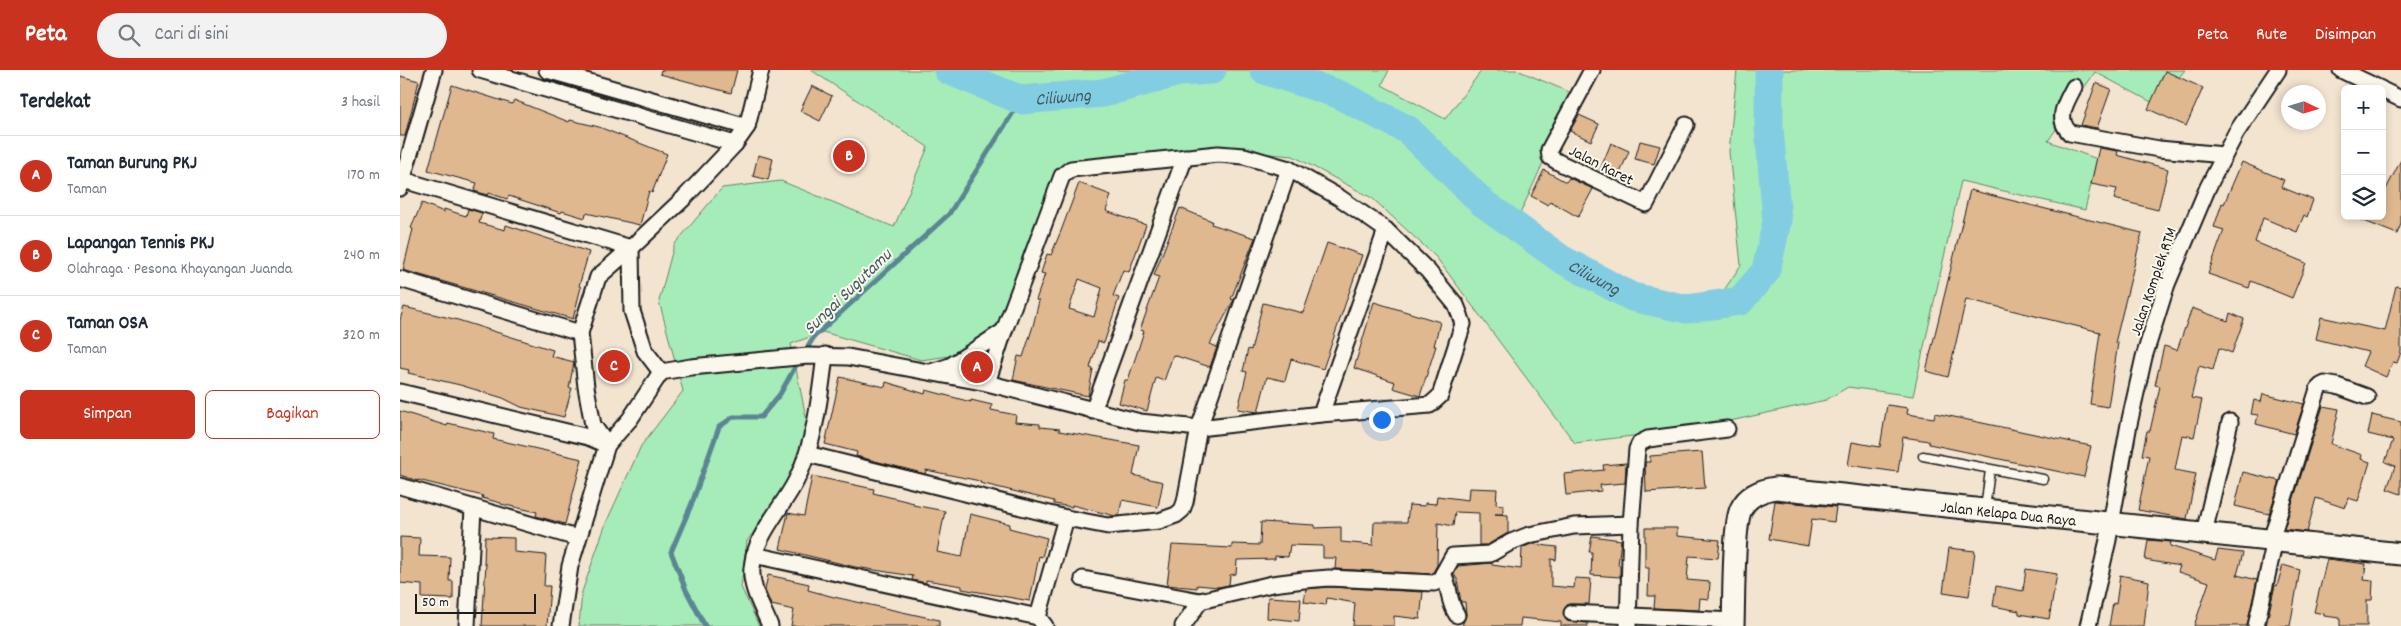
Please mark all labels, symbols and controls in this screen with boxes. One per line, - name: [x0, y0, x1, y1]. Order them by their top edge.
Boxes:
- search box: [97, 13, 447, 58]
- text: Peta: [25, 18, 67, 52]
- icon: search: [115, 21, 143, 49]
- text: Cari di sini: [155, 22, 228, 49]
- text: Peta: [2197, 23, 2228, 48]
- text: Rute: [2256, 23, 2287, 48]
- text: Disimpan: [2315, 23, 2376, 48]
- water label: Ciliwung: [1034, 84, 1093, 114]
- north arrow: [2281, 85, 2326, 130]
- map controls: [2341, 85, 2386, 220]
- button: +: [2341, 85, 2386, 130]
- text: Terdekat: [20, 88, 91, 118]
- text: 3 hasil: [341, 91, 380, 114]
- button: −: [2341, 130, 2386, 175]
- pin: B: [833, 137, 865, 175]
- street label: Jalan Karet: [1565, 140, 1637, 192]
- text: Taman Burung PKJ: [67, 151, 197, 178]
- text: A: [32, 164, 40, 187]
- text: 170 m: [347, 164, 380, 187]
- button: layers: [2341, 175, 2386, 220]
- text: Taman: [67, 178, 107, 201]
- street label: Jalan Komplek RTM: [2125, 225, 2184, 339]
- text: Lapangan Tennis PKJ: [67, 231, 214, 258]
- water label: Sungai Sugutamu: [799, 243, 899, 341]
- text: B: [32, 244, 40, 267]
- text: 240 m: [343, 244, 380, 267]
- water label: Ciliwung: [1563, 255, 1624, 304]
- text: Olahraga · Pesona Khayangan Juanda: [67, 258, 292, 281]
- text: Taman OSA: [67, 311, 148, 338]
- text: C: [32, 324, 40, 347]
- text: 320 m: [343, 324, 380, 347]
- text: Taman: [67, 338, 107, 361]
- pin: C: [598, 347, 630, 385]
- pin: A: [961, 348, 993, 386]
- button: Simpan: [20, 390, 195, 439]
- button: Bagikan: [205, 390, 380, 439]
- your location: [1369, 407, 1395, 433]
- street label: Jalan Kelapa Dua Raya: [1940, 496, 2077, 534]
- scale bar: [415, 591, 536, 614]
- text: 50 m: [422, 593, 449, 613]

